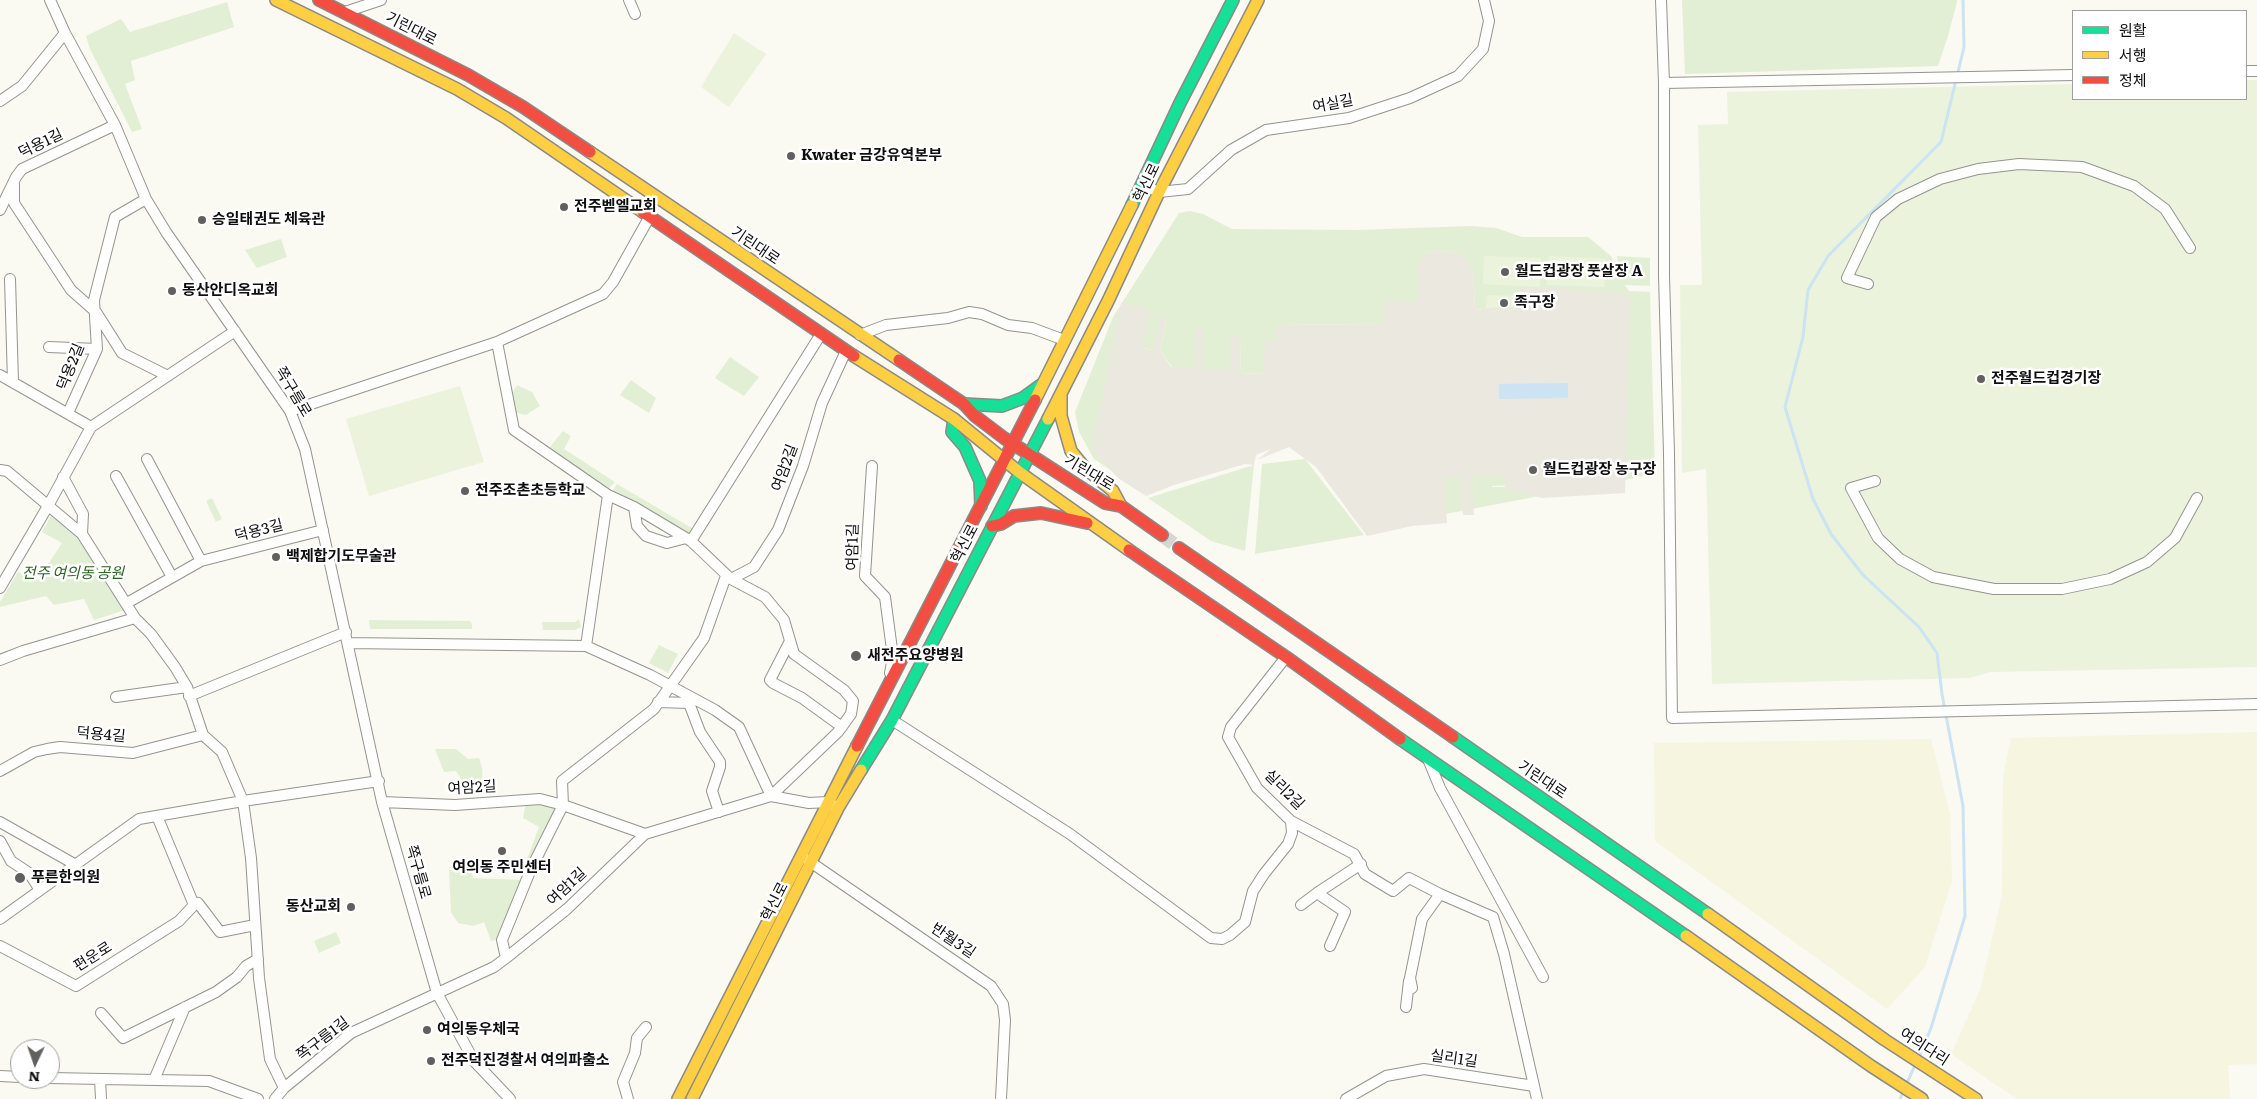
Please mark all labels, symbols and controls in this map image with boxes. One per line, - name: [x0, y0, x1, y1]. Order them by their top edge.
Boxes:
- street label: 기린대로: [382, 8, 440, 50]
- legend: [2072, 10, 2247, 100]
- text: 원활: [2119, 18, 2147, 41]
- text: 서행: [2119, 43, 2147, 66]
- text: 정체: [2119, 68, 2147, 91]
- street label: 여실길: [1311, 91, 1355, 117]
- street label: 덕용1길: [16, 125, 66, 163]
- place label: Kwater 금강유역본부: [801, 147, 942, 165]
- marker: Kwater 금강유역본부: [785, 150, 797, 162]
- street label: 혁신로: [1130, 160, 1164, 206]
- place label: 전주벧엘교회: [574, 198, 657, 216]
- marker: 전주벧엘교회: [558, 201, 570, 213]
- place label: 승일태권도 체육관: [212, 211, 325, 229]
- marker: 승일태권도 체육관: [196, 214, 208, 226]
- street label: 기린대로: [727, 223, 783, 269]
- place label: 월드컵광장 풋살장 A: [1515, 263, 1643, 281]
- marker: 월드컵광장 풋살장 A: [1499, 266, 1511, 278]
- place label: 동산안디옥교회: [182, 282, 279, 300]
- marker: 동산안디옥교회: [166, 285, 178, 297]
- place label: 족구장: [1514, 294, 1555, 312]
- marker: 족구장: [1498, 297, 1510, 309]
- street label: 덕용2길: [53, 341, 89, 393]
- street label: 쪽구름로: [271, 364, 315, 420]
- place label: 전주월드컵경기장: [1991, 370, 2101, 388]
- marker: 전주월드컵경기장: [1975, 373, 1987, 385]
- street label: 여암2길: [768, 442, 802, 494]
- street label: 기린대로: [1061, 451, 1117, 495]
- place label: 월드컵광장 농구장: [1543, 461, 1656, 479]
- marker: 월드컵광장 농구장: [1527, 464, 1539, 476]
- place label: 전주조촌초등학교: [475, 482, 585, 500]
- marker: 전주조촌초등학교: [459, 485, 471, 497]
- street label: 덕용3길: [233, 516, 285, 546]
- street label: 혁신로: [947, 521, 983, 567]
- street label: 여암1길: [844, 523, 862, 571]
- place label: 백제합기도무술관: [286, 548, 396, 566]
- marker: 백제합기도무술관: [270, 551, 282, 563]
- park label: 전주 여의동 공원: [22, 565, 124, 583]
- place label: 새전주요양병원: [867, 647, 964, 665]
- marker: 새전주요양병원: [849, 649, 863, 663]
- street label: 덕용4길: [75, 724, 127, 746]
- street label: 기린대로: [1514, 757, 1570, 803]
- street label: 실리2길: [1260, 766, 1308, 814]
- street label: 여암2길: [447, 778, 497, 798]
- street label: 쪽구름로: [402, 843, 434, 901]
- marker: 여의동 주민센터: [496, 845, 508, 857]
- place label: 여의동 주민센터: [452, 859, 552, 877]
- street label: 여암1길: [543, 864, 591, 910]
- place label: 푸른한의원: [31, 869, 100, 887]
- marker: 푸른한의원: [13, 871, 27, 885]
- street label: 혁신로: [758, 879, 792, 925]
- place label: 동산교회: [286, 898, 341, 916]
- marker: 동산교회: [345, 901, 357, 913]
- street label: 반월3길: [927, 920, 979, 962]
- street label: 편운로: [71, 938, 115, 976]
- street label: 쪽구름1길: [293, 1013, 353, 1065]
- place label: 여의동우체국: [437, 1021, 520, 1039]
- marker: 여의동우체국: [421, 1024, 433, 1036]
- street label: 여의다리: [1896, 1024, 1952, 1070]
- north arrow: [10, 1039, 60, 1089]
- street label: 실리1길: [1429, 1047, 1479, 1071]
- place label: 전주덕진경찰서 여의파출소: [441, 1052, 610, 1070]
- marker: 전주덕진경찰서 여의파출소: [425, 1055, 437, 1067]
- text: N: [28, 1068, 41, 1088]

